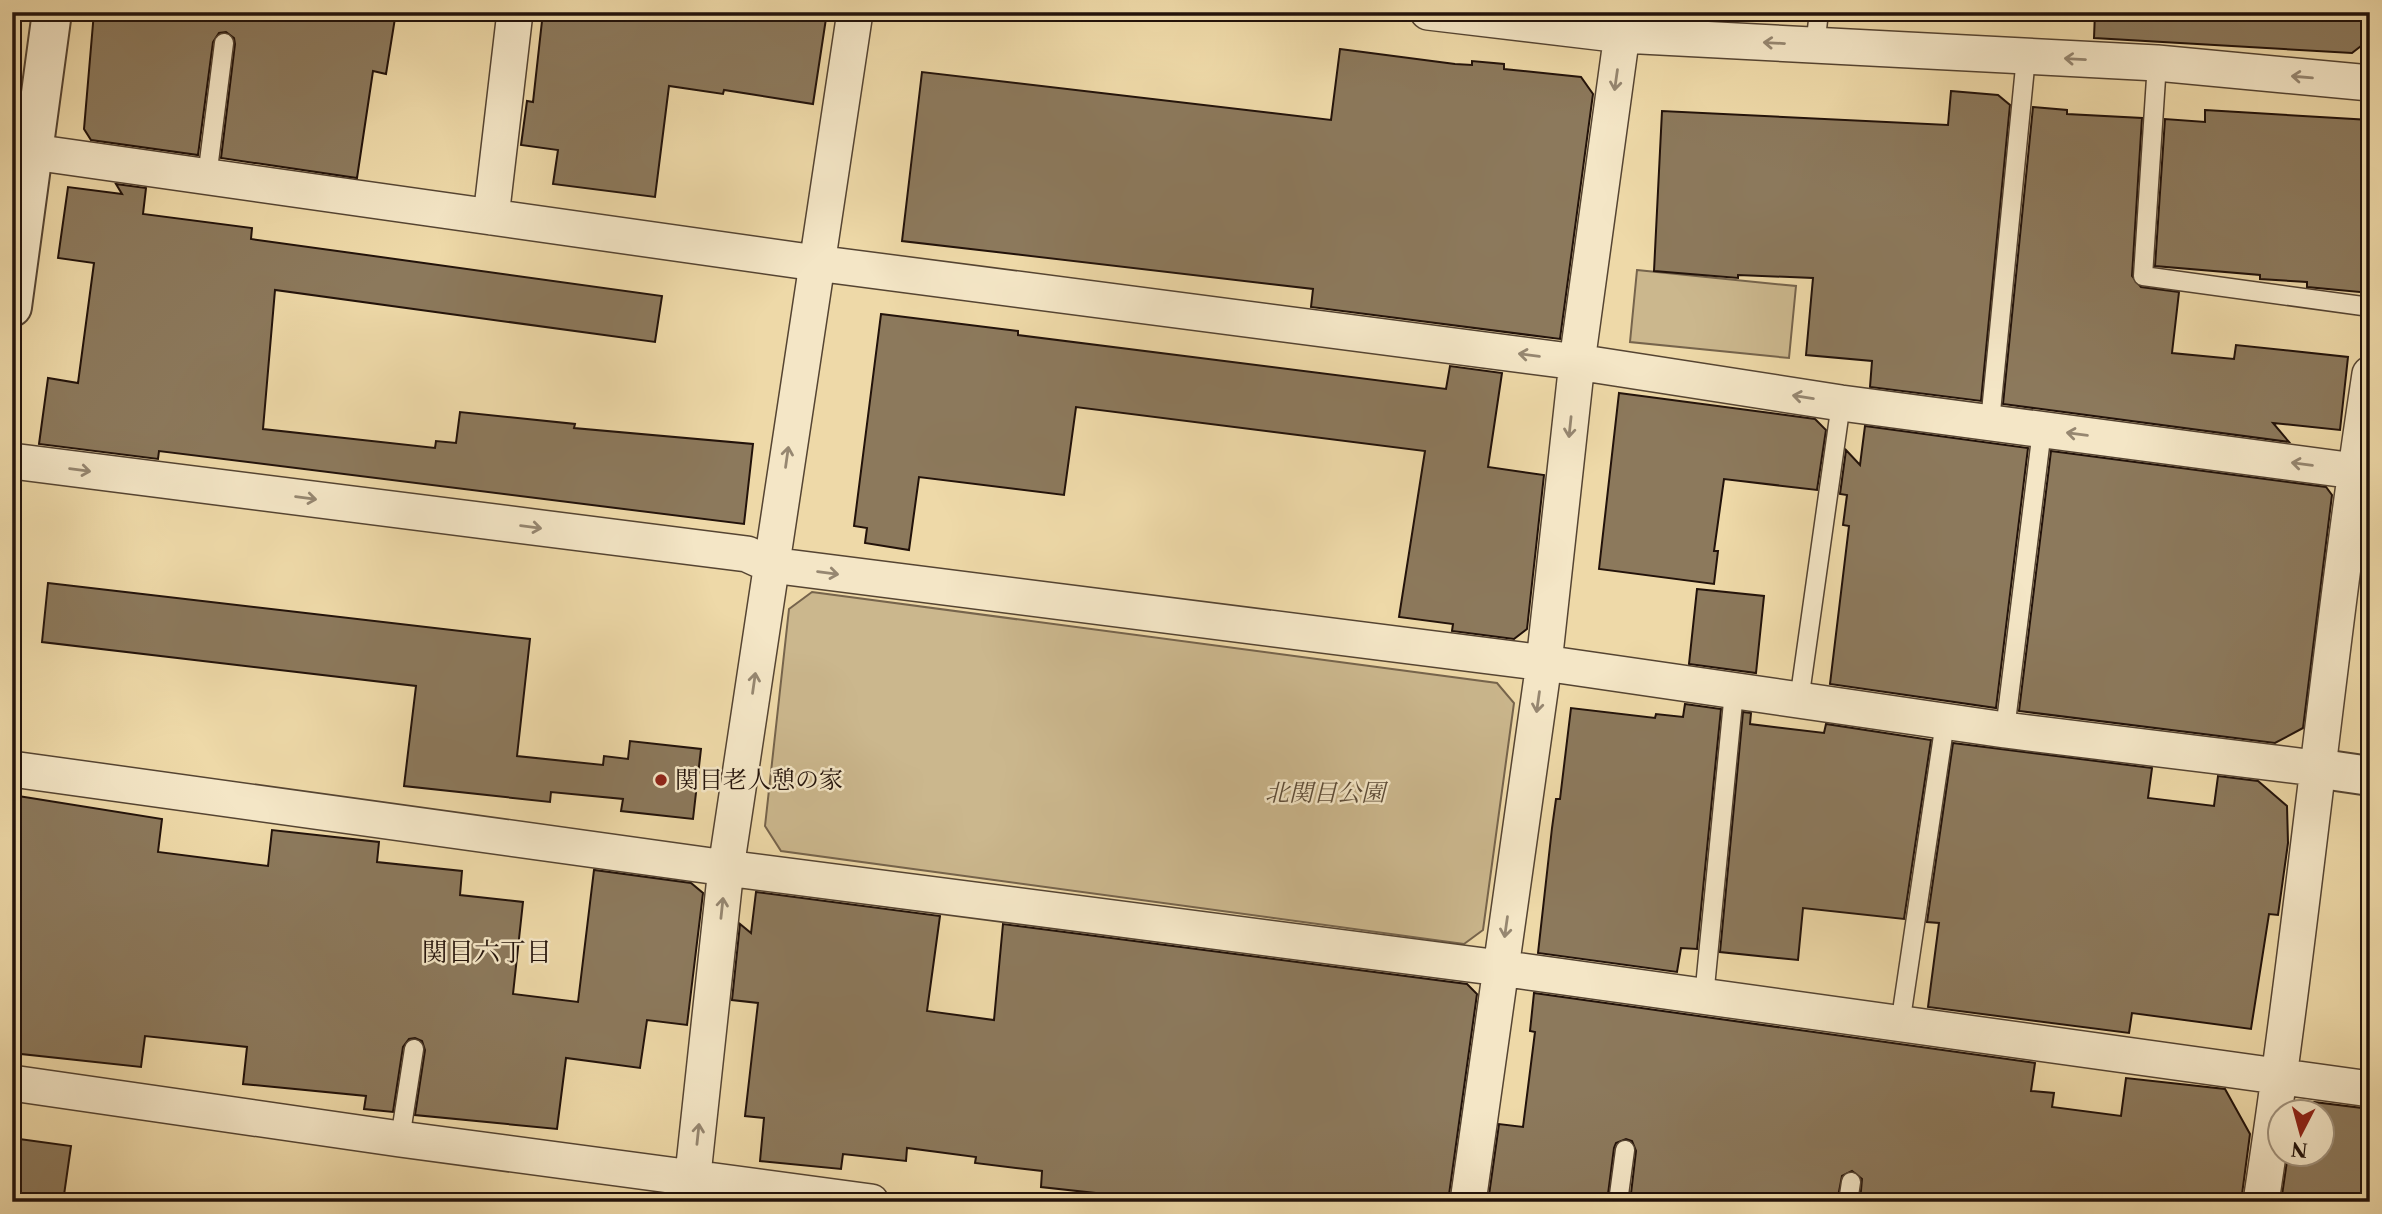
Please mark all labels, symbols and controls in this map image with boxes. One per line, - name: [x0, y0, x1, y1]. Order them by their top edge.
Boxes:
- one-way arrow: [1763, 37, 1786, 50]
- one-way arrow: [2064, 53, 2087, 66]
- one-way arrow: [1609, 68, 1622, 91]
- one-way arrow: [2291, 70, 2314, 83]
- one-way arrow: [1518, 349, 1541, 362]
- one-way arrow: [1792, 390, 1815, 403]
- one-way arrow: [1563, 415, 1576, 438]
- one-way arrow: [2066, 428, 2088, 441]
- one-way arrow: [781, 447, 794, 469]
- one-way arrow: [2291, 457, 2314, 470]
- one-way arrow: [68, 463, 91, 476]
- one-way arrow: [294, 492, 317, 505]
- one-way arrow: [520, 520, 542, 533]
- one-way arrow: [816, 566, 839, 579]
- one-way arrow: [748, 672, 761, 694]
- one-way arrow: [1532, 690, 1545, 712]
- place label: 関目老人憩の家: [675, 765, 843, 794]
- marker: 関目老人憩の家: [653, 772, 669, 788]
- park label: 北関目公園: [1265, 778, 1389, 807]
- one-way arrow: [716, 897, 729, 920]
- one-way arrow: [1499, 915, 1512, 938]
- district label: 関目六丁目: [422, 936, 552, 968]
- north arrow: [2266, 1098, 2336, 1168]
- one-way arrow: [691, 1123, 704, 1146]
- text: N: [2290, 1137, 2309, 1162]

